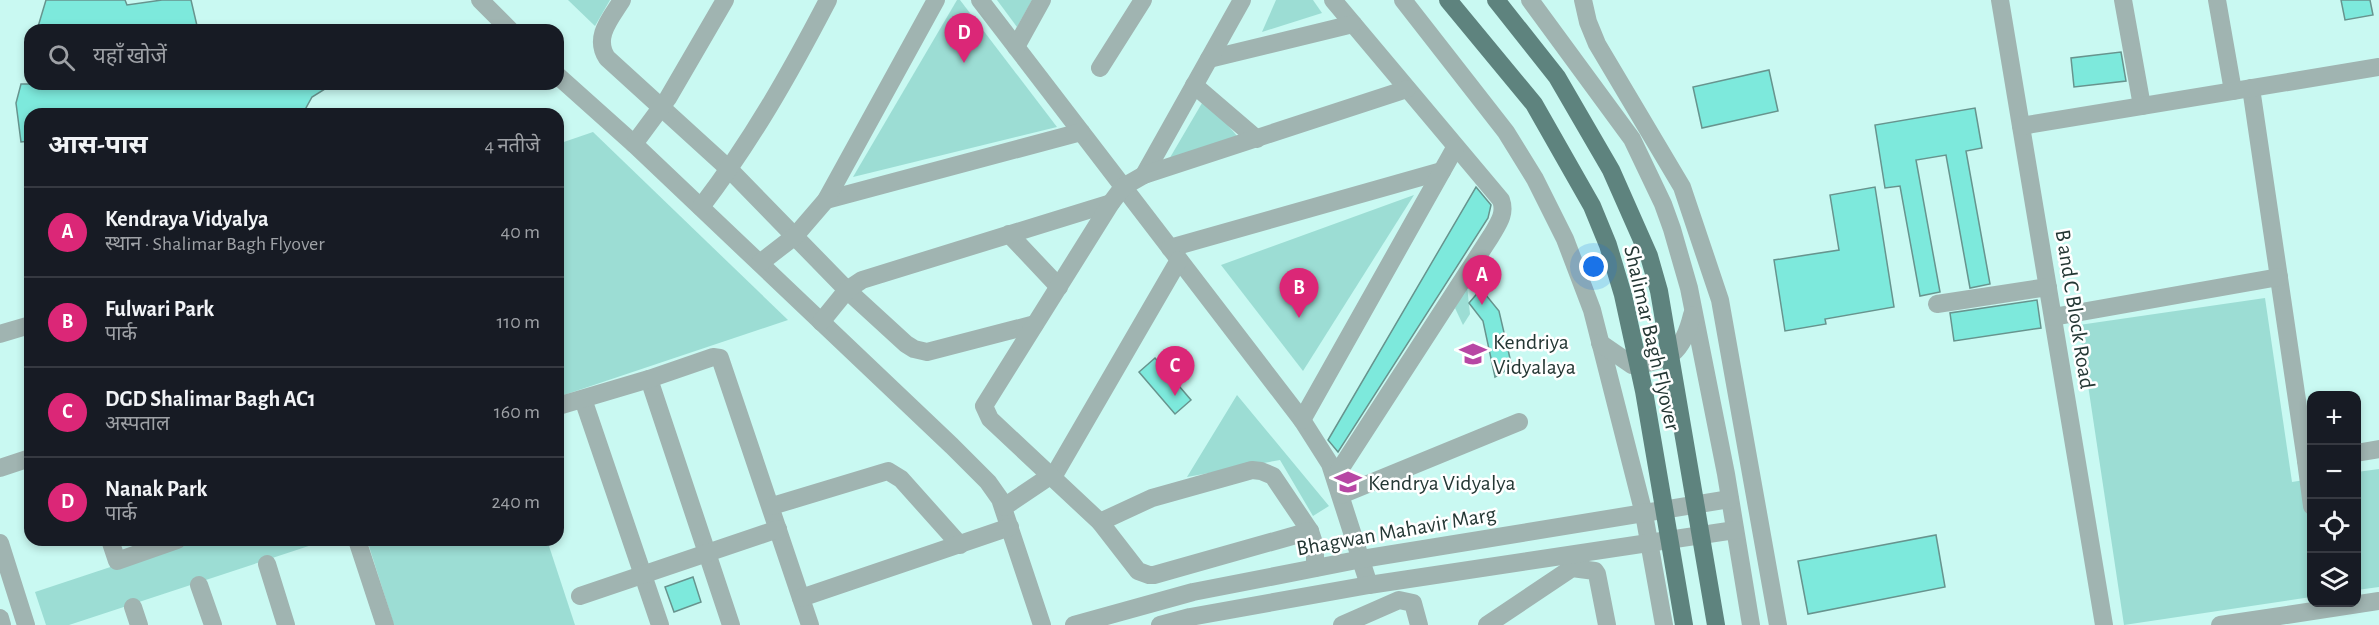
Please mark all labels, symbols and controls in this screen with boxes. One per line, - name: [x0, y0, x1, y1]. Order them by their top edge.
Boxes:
- pin: D: [944, 14, 984, 63]
- search box: [24, 24, 564, 90]
- icon: search: [45, 41, 78, 74]
- text: यहाँ खोजें: [93, 45, 167, 67]
- text: आस-पास: [48, 132, 148, 158]
- text: 4 नतीजे: [485, 136, 540, 156]
- text: Kendraya Vidyalya: [105, 208, 269, 230]
- text: A: [62, 222, 74, 242]
- text: 40 m: [501, 222, 540, 242]
- street label: B and C Block Road: [2052, 228, 2098, 390]
- text: स्थान · Shalimar Bagh Flyover: [105, 234, 325, 254]
- street label: Shalimar Bagh Flyover: [1620, 244, 1684, 433]
- your location: [1579, 252, 1608, 281]
- pin: A: [1462, 256, 1502, 305]
- pin: B: [1280, 268, 1318, 318]
- text: Fulwari Park: [105, 298, 214, 320]
- text: B: [62, 312, 73, 332]
- text: 110 m: [496, 312, 540, 332]
- text: पार्क: [105, 324, 137, 344]
- place label: Kendriya Vidyalaya: [1493, 331, 1576, 378]
- school or university icon: Kendriya Vidyalaya: [1458, 339, 1488, 369]
- pin: C: [1156, 346, 1194, 396]
- text: DGD Shalimar Bagh AC1: [105, 388, 316, 410]
- map controls: [2307, 391, 2361, 607]
- button: +: [2307, 391, 2361, 445]
- text: C: [62, 402, 73, 422]
- text: 160 m: [494, 402, 540, 422]
- text: अस्पताल: [105, 414, 170, 434]
- button: −: [2307, 445, 2361, 499]
- school or university icon: Kendrya Vidyalya: [1333, 467, 1363, 497]
- place label: Kendrya Vidyalya: [1368, 472, 1516, 494]
- text: Nanak Park: [105, 478, 207, 500]
- text: D: [61, 492, 74, 512]
- text: 240 m: [491, 492, 540, 512]
- button: locate: [2307, 499, 2361, 553]
- street label: Bhagwan Mahavir Marg: [1295, 503, 1498, 559]
- text: पार्क: [105, 504, 137, 524]
- button: layers: [2307, 553, 2361, 607]

